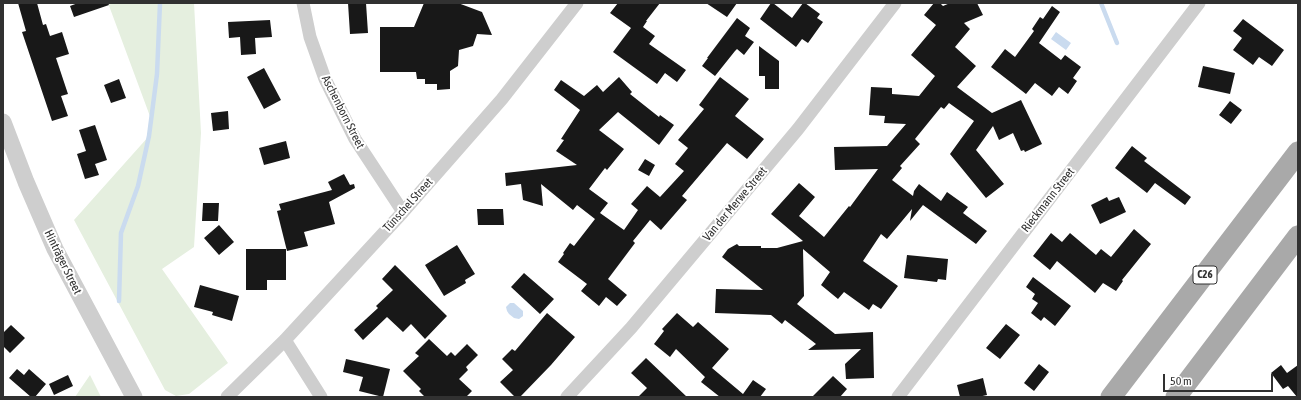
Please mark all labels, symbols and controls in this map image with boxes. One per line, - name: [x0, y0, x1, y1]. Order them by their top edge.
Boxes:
- street label: Aschenborn Street: [318, 73, 368, 151]
- street label: Van der Merwe Street: [700, 164, 770, 244]
- street label: Rieckmann Street: [1018, 165, 1078, 235]
- street label: Tünschel Street: [380, 175, 436, 235]
- street label: Hinträger Street: [41, 227, 85, 297]
- road number: C26: [1193, 266, 1217, 284]
- scale bar: [1165, 366, 1275, 392]
- text: 50 m: [1170, 374, 1192, 388]

